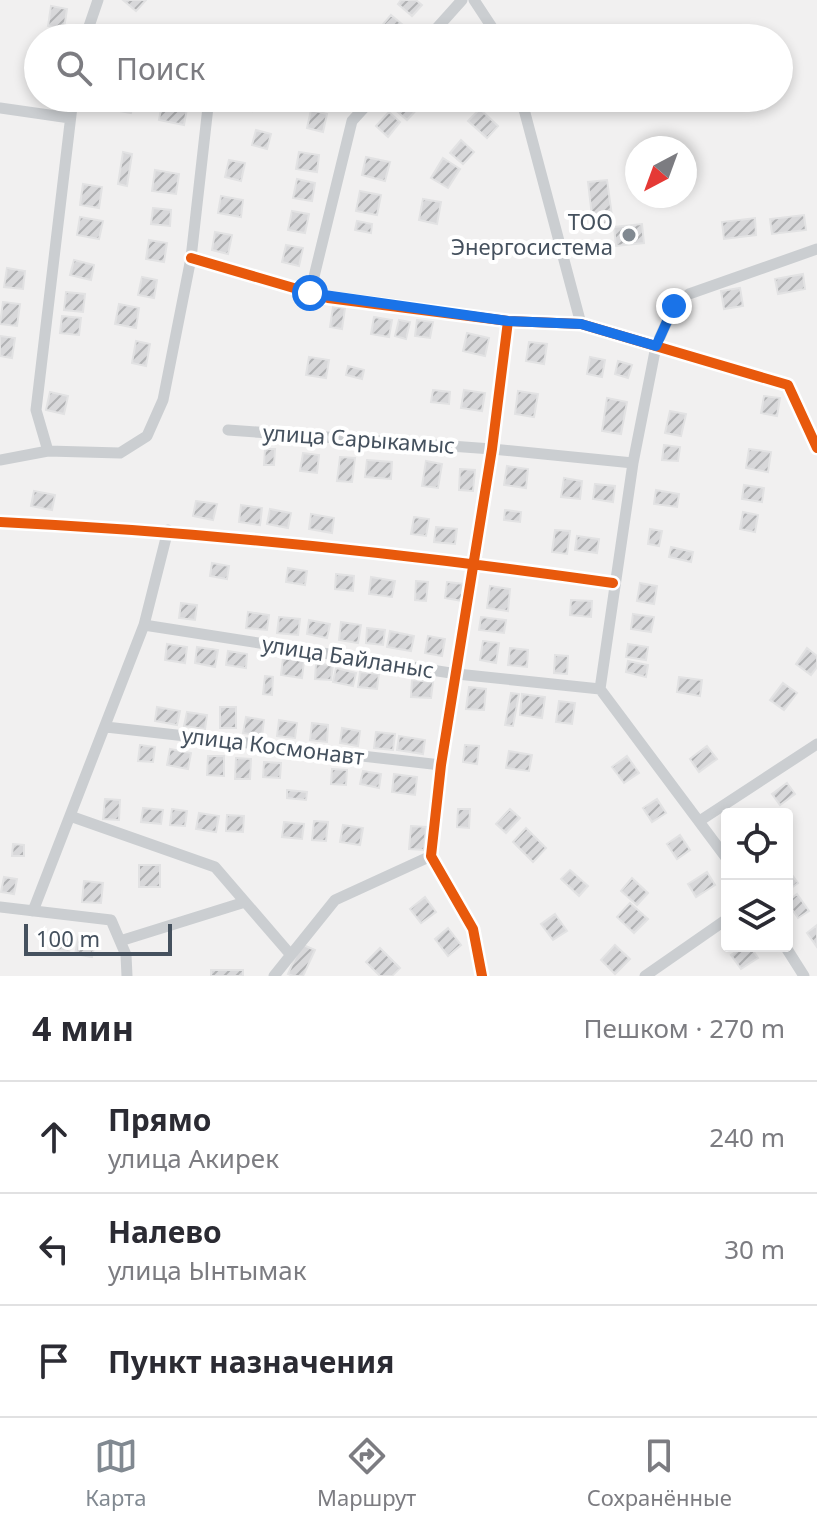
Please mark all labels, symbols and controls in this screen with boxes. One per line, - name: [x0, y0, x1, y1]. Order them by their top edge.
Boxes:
- search box: [24, 24, 793, 112]
- icon: search: [52, 46, 96, 90]
- text: Поиск: [116, 48, 205, 89]
- north arrow: [625, 136, 697, 208]
- place label: ТОО Энергосистема: [451, 206, 613, 261]
- marker: ТОО Энергосистема: [620, 226, 638, 244]
- route start: [292, 275, 328, 311]
- route end: [656, 288, 692, 324]
- street label: улица Сарыкамыс: [262, 416, 456, 460]
- street label: улица Байланыс: [260, 628, 436, 684]
- street label: улица Космонавт: [180, 719, 366, 771]
- map controls: [721, 808, 793, 952]
- button: locate: [721, 808, 793, 880]
- button: layers: [721, 880, 793, 952]
- scale bar: [24, 920, 172, 956]
- text: 100 m: [36, 923, 100, 953]
- text: 4 мин: [32, 1005, 134, 1051]
- text: Пешком · 270 m: [583, 1010, 785, 1046]
- text: Прямо: [108, 1099, 212, 1140]
- icon: ahead: [32, 1115, 76, 1159]
- text: 240 m: [709, 1119, 785, 1155]
- text: улица Акирек: [108, 1140, 279, 1176]
- text: Налево: [108, 1211, 222, 1252]
- icon: left: [32, 1227, 76, 1271]
- text: 30 m: [724, 1231, 785, 1267]
- text: улица Ынтымак: [108, 1252, 307, 1288]
- icon: arrive: [32, 1339, 76, 1383]
- text: Пункт назначения: [108, 1341, 394, 1382]
- tab: Карта: [85, 1434, 147, 1512]
- tab: Маршрут: [317, 1434, 416, 1512]
- tab: Сохранённые: [587, 1434, 732, 1512]

